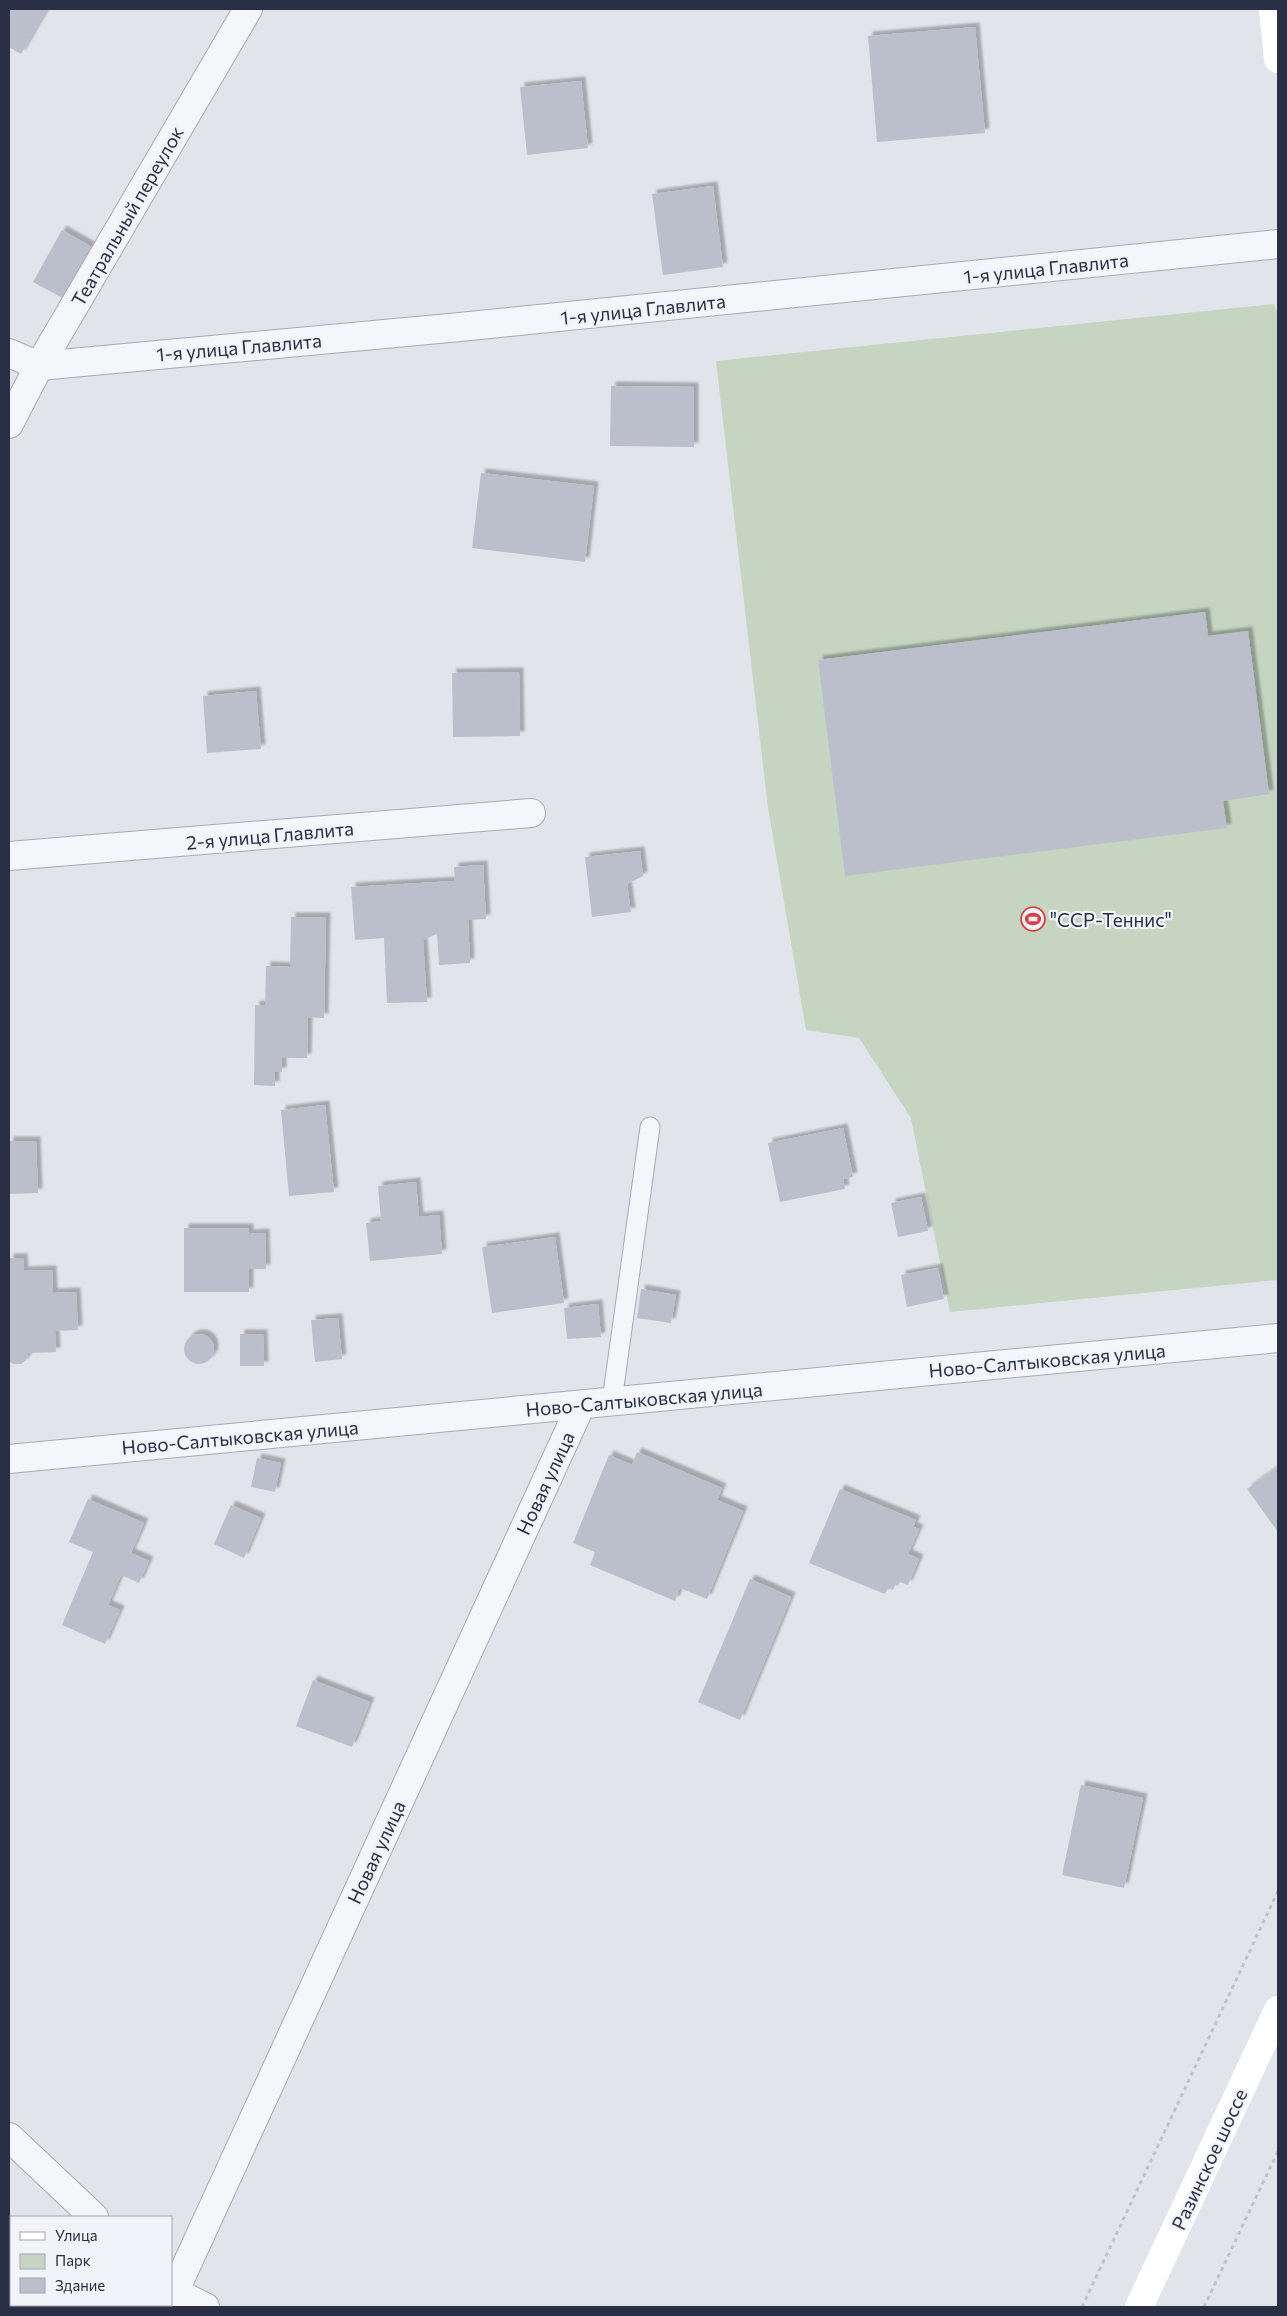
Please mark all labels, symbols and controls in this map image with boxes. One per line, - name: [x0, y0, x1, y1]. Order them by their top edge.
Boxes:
- street label: Театральный переулок: [66, 122, 188, 310]
- street label: 1-я улица Главлита: [962, 248, 1130, 288]
- street label: 1-я улица Главлита: [559, 289, 727, 329]
- street label: 1-я улица Главлита: [155, 328, 323, 366]
- street label: 2-я улица Главлита: [185, 816, 355, 854]
- sports icon: "ССР-Теннис": [1020, 906, 1046, 932]
- place label: "ССР-Теннис": [1050, 908, 1172, 931]
- street label: Ново-Салтыковская улица: [928, 1338, 1166, 1382]
- street label: Ново-Салтыковская улица: [525, 1377, 763, 1421]
- street label: Ново-Салтыковская улица: [121, 1415, 359, 1459]
- street label: Новая улица: [511, 1428, 579, 1538]
- street label: Новая улица: [342, 1797, 410, 1907]
- street label: Разинское шоссе: [1166, 2085, 1252, 2233]
- legend: [10, 2216, 172, 2306]
- text: Улица: [55, 2226, 97, 2244]
- text: Парк: [55, 2251, 91, 2269]
- text: Здание: [55, 2276, 105, 2294]

